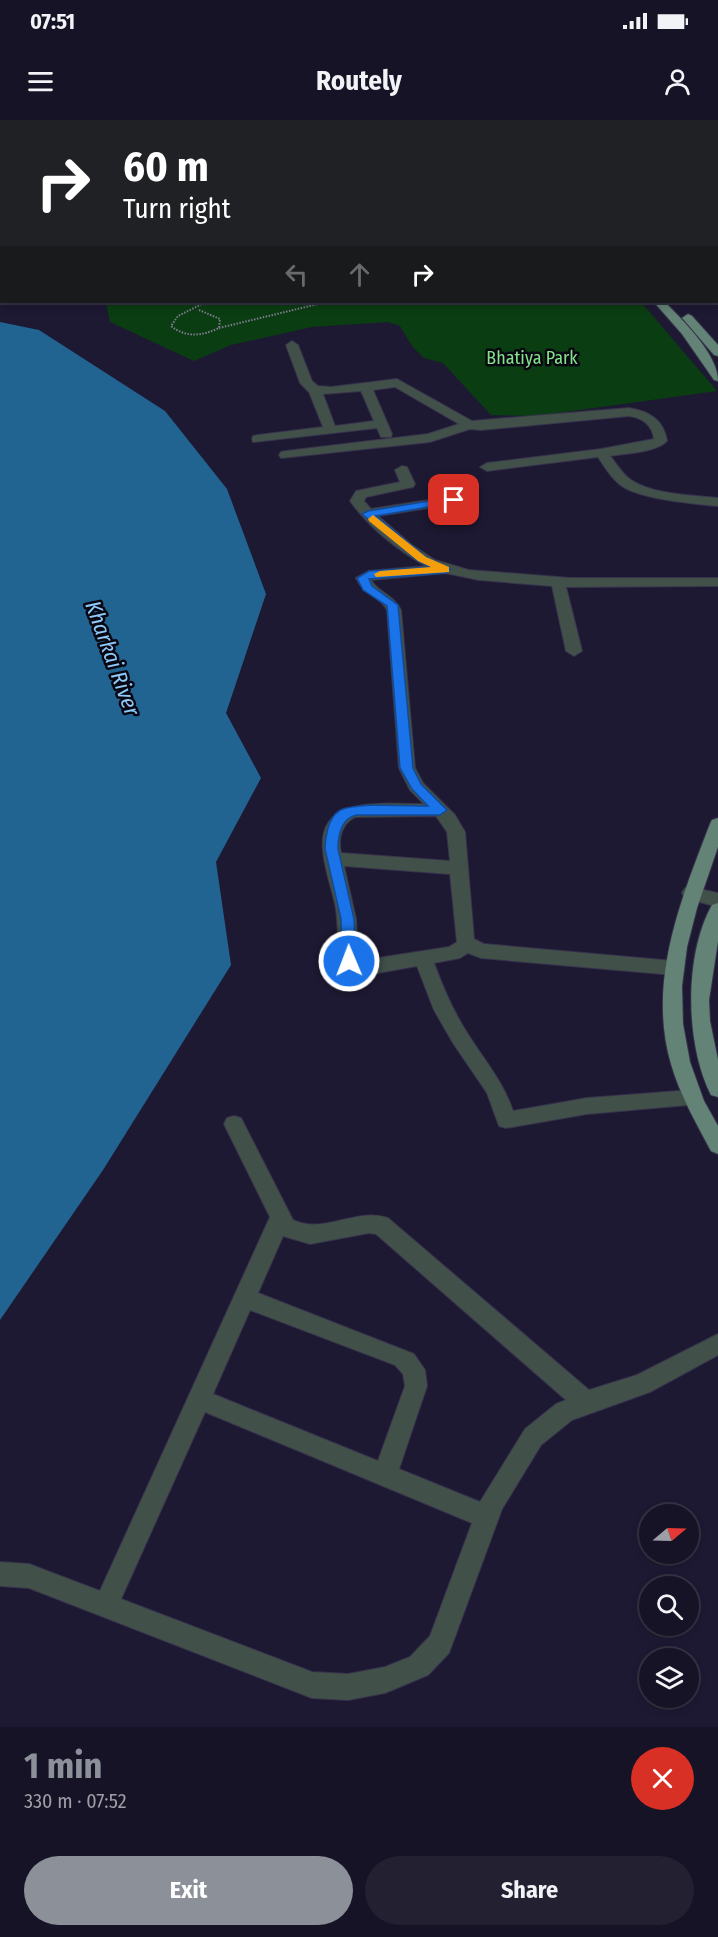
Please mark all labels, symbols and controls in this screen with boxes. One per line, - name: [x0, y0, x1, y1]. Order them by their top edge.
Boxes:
- text: 07:51: [30, 8, 75, 35]
- icon: menu: [24, 65, 57, 98]
- text: Routely: [316, 65, 402, 97]
- icon: person: [661, 65, 694, 98]
- text: 60 m: [123, 142, 209, 192]
- icon: right: [24, 144, 102, 222]
- text: Turn right: [123, 193, 231, 225]
- icon: left: [280, 258, 313, 291]
- icon: ahead: [343, 258, 376, 291]
- icon: right: [406, 258, 439, 291]
- park label: Bhatiya Park: [486, 347, 578, 369]
- pin: [428, 474, 479, 525]
- icon: arrive: [437, 483, 470, 516]
- water label: Kharkai River: [79, 597, 146, 721]
- position arrow: [317, 929, 381, 993]
- north arrow: [639, 1504, 699, 1564]
- map controls: [639, 1504, 699, 1708]
- button: search: [639, 1576, 699, 1636]
- button: layers: [639, 1648, 699, 1708]
- text: 1 min: [24, 1744, 102, 1788]
- button: close: [631, 1747, 694, 1810]
- text: 330 m · 07:52: [24, 1789, 126, 1813]
- button: Exit: [24, 1856, 353, 1925]
- button: Share: [365, 1856, 694, 1925]

